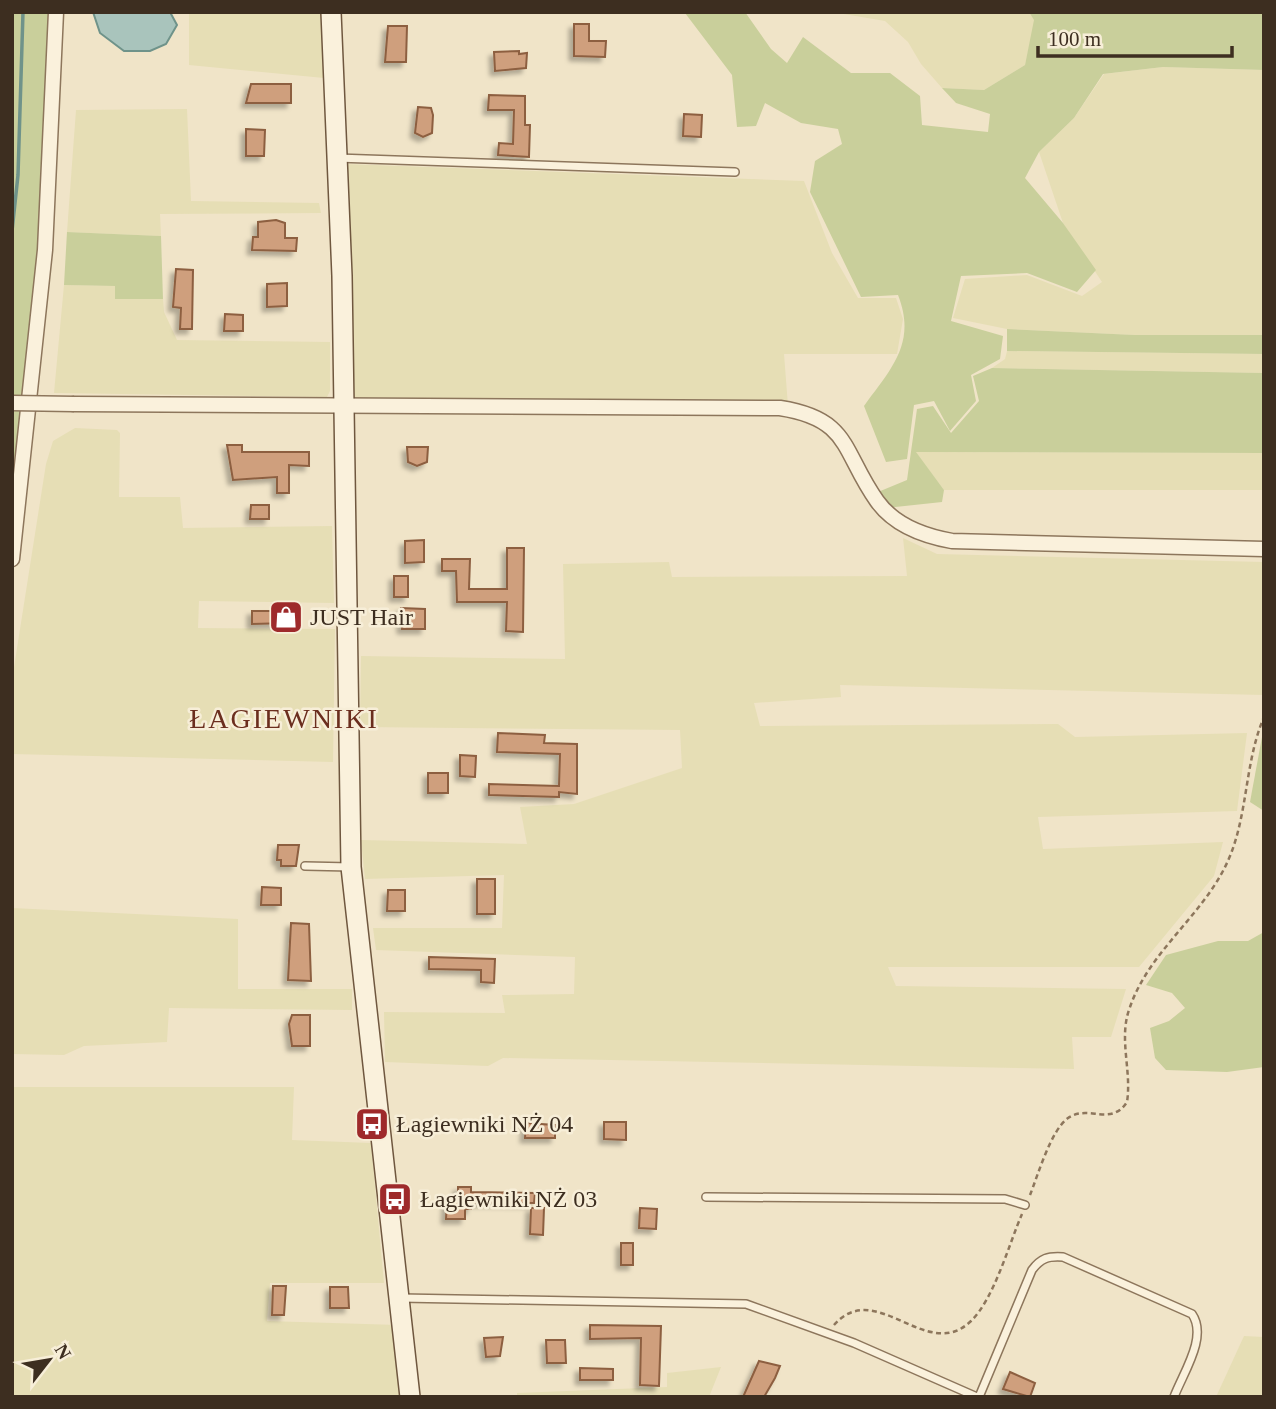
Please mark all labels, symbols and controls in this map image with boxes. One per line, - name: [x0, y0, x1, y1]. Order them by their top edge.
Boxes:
- scale bar: [1038, 14, 1232, 58]
- text: 100 m: [1048, 27, 1101, 51]
- shop icon: JUST Hair: [267, 598, 305, 636]
- place label: JUST Hair: [310, 604, 413, 630]
- district label: ŁAGIEWNIKI: [189, 703, 379, 734]
- bus stop icon: Łagiewniki NŻ 04: [353, 1105, 391, 1143]
- place label: Łagiewniki NŻ 04: [396, 1111, 573, 1137]
- bus stop icon: Łagiewniki NŻ 03: [376, 1180, 414, 1218]
- place label: Łagiewniki NŻ 03: [420, 1186, 597, 1212]
- north arrow: [14, 1325, 84, 1395]
- text: N: [51, 1340, 76, 1363]

